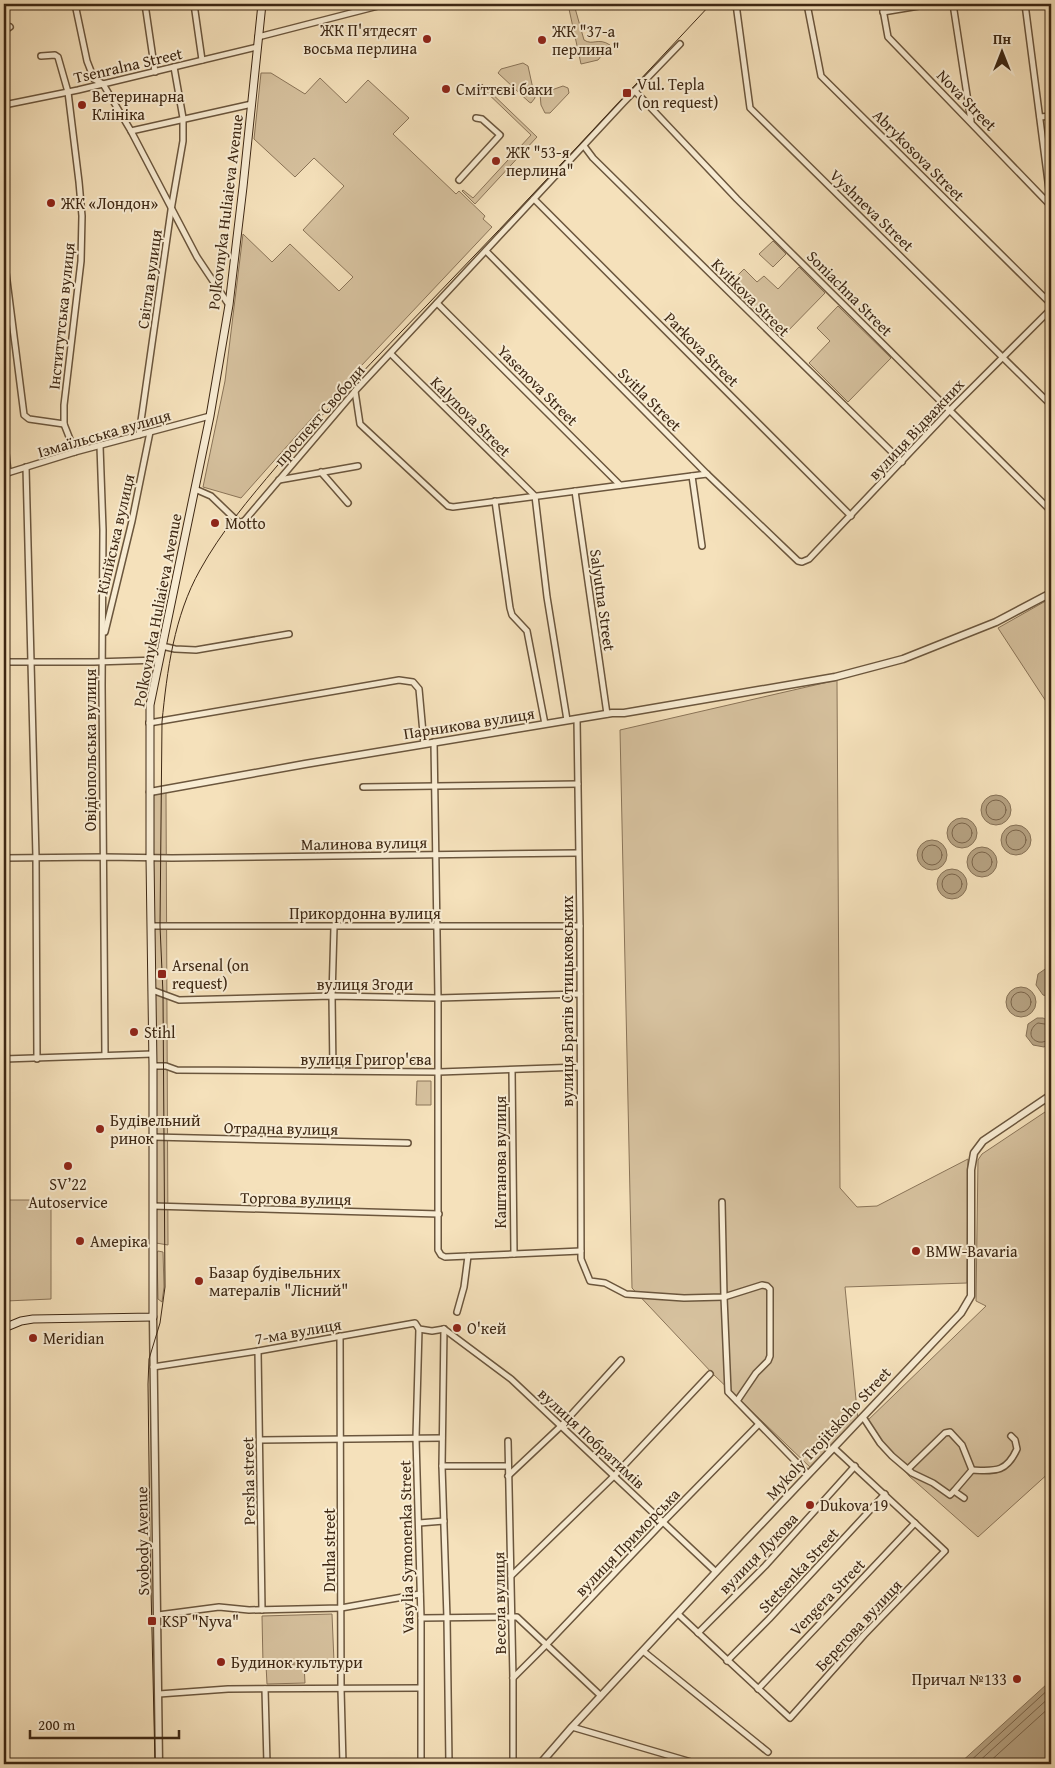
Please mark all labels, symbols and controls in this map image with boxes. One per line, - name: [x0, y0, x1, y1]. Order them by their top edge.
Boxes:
- place label: ЖК П'ятдесят восьма перлина: [303, 18, 417, 60]
- place label: ЖК "37-а перлина": [551, 19, 619, 61]
- north arrow: [978, 28, 1028, 78]
- text: Пн: [993, 29, 1011, 49]
- marker: ЖК П'ятдесят восьма перлина: [421, 33, 433, 45]
- marker: ЖК "37-а перлина": [536, 34, 548, 46]
- street label: Tsenralna Street: [71, 41, 185, 89]
- street label: Nova Street: [931, 64, 1003, 136]
- place label: Vul. Tepla (on request): [637, 72, 718, 114]
- place label: Сміттєві баки: [456, 77, 553, 101]
- marker: Сміттєві баки: [440, 83, 452, 95]
- place label: Ветеринарна Клініка: [92, 84, 185, 126]
- marker: Vul. Tepla (on request): [621, 87, 633, 99]
- marker: Ветеринарна Клініка: [76, 99, 88, 111]
- street label: Abrykosova Street: [867, 103, 971, 207]
- street label: Polkovnyka Huliaieva Avenue: [201, 113, 249, 311]
- place label: ЖК "53-я перлина": [505, 140, 573, 182]
- marker: ЖК "53-я перлина": [490, 155, 502, 167]
- street label: Vyshneva Street: [824, 163, 920, 257]
- place label: ЖК «Лондон»: [60, 191, 158, 215]
- marker: ЖК «Лондон»: [45, 197, 57, 209]
- street label: Світла вулиця: [130, 228, 168, 330]
- street label: Інститутська вулиця: [41, 241, 81, 391]
- street label: Soniachna Street: [801, 244, 899, 342]
- street label: Kvitkova Street: [706, 252, 796, 342]
- street label: Parkova Street: [659, 306, 745, 392]
- street label: Yasenova Street: [492, 339, 584, 431]
- street label: проспект Свободи: [268, 358, 370, 471]
- street label: Svitla Street: [613, 362, 688, 437]
- street label: Kalynova Street: [425, 370, 517, 462]
- street label: вулиця Відважних: [862, 372, 970, 485]
- street label: Ізмаїльська вулиця: [34, 402, 174, 464]
- street label: Кілійська вулиця: [89, 471, 141, 597]
- street label: Polkovnyka Huliaieva Avenue: [126, 511, 188, 709]
- place label: Motto: [225, 511, 266, 535]
- marker: Motto: [209, 517, 221, 529]
- street label: Salyutna Street: [584, 547, 622, 653]
- street label: Овідіопольська вулиця: [78, 669, 102, 831]
- street label: Парникова вулиця: [402, 701, 536, 745]
- street label: Малинова вулиця: [301, 830, 427, 856]
- street label: вулиця Братів Стицьковських: [555, 894, 579, 1107]
- street label: Прикордонна вулиця: [289, 901, 441, 925]
- place label: Arsenal (on request): [172, 953, 249, 995]
- marker: Arsenal (on request): [156, 968, 168, 980]
- street label: вулиця Згоди: [317, 972, 414, 996]
- place label: Stihl: [144, 1020, 176, 1044]
- marker: Stihl: [128, 1026, 140, 1038]
- street label: вулиця Григор'єва: [300, 1047, 432, 1071]
- street label: Каштанова вулиця: [488, 1096, 512, 1228]
- place label: Будівельний ринок: [110, 1108, 201, 1150]
- street label: Отрадна вулиця: [224, 1115, 338, 1141]
- marker: Будівельний ринок: [94, 1123, 106, 1135]
- marker: SV’22 Autoservice: [62, 1160, 74, 1172]
- place label: SV’22 Autoservice: [28, 1172, 108, 1214]
- street label: Торгова вулиця: [240, 1185, 352, 1211]
- place label: Амеріка: [90, 1229, 148, 1253]
- marker: Амеріка: [74, 1235, 86, 1247]
- place label: BMW-Bavaria: [926, 1239, 1018, 1263]
- marker: BMW-Bavaria: [910, 1245, 922, 1257]
- place label: Базар будівельних матералів "Лісний": [209, 1260, 348, 1302]
- marker: Базар будівельних матералів "Лісний": [193, 1275, 205, 1287]
- street label: 7-ма вулиця: [253, 1312, 343, 1350]
- place label: О'кей: [467, 1316, 507, 1340]
- marker: О'кей: [451, 1322, 463, 1334]
- place label: Meridian: [43, 1326, 104, 1350]
- marker: Meridian: [27, 1332, 39, 1344]
- street label: Mykoly Trojitskoho Street: [760, 1361, 896, 1505]
- street label: вулиця Побратимів: [533, 1382, 651, 1494]
- street label: Persha street: [235, 1436, 261, 1525]
- street label: Vasylia Symonenka Street: [392, 1460, 420, 1634]
- street label: вулиця Приморська: [569, 1482, 685, 1602]
- street label: Svobody Avenue: [129, 1486, 155, 1596]
- place label: Dukova 19: [820, 1493, 888, 1517]
- marker: Dukova 19: [804, 1499, 816, 1511]
- street label: вулиця Дукова: [713, 1507, 803, 1599]
- street label: Druha street: [317, 1508, 341, 1592]
- street label: Stetsenka Street: [752, 1522, 844, 1618]
- street label: Весела вулиця: [486, 1551, 512, 1655]
- street label: Vengera Street: [784, 1553, 870, 1641]
- street label: Берегова вулиця: [809, 1574, 907, 1676]
- place label: KSP "Nyva": [162, 1609, 239, 1633]
- marker: KSP "Nyva": [146, 1615, 158, 1627]
- place label: Будинок культури: [231, 1650, 363, 1674]
- marker: Будинок культури: [215, 1656, 227, 1668]
- place label: Причал №133: [912, 1667, 1007, 1691]
- marker: Причал №133: [1011, 1673, 1023, 1685]
- scale bar: [30, 1708, 179, 1740]
- text: 200 m: [38, 1714, 76, 1735]

